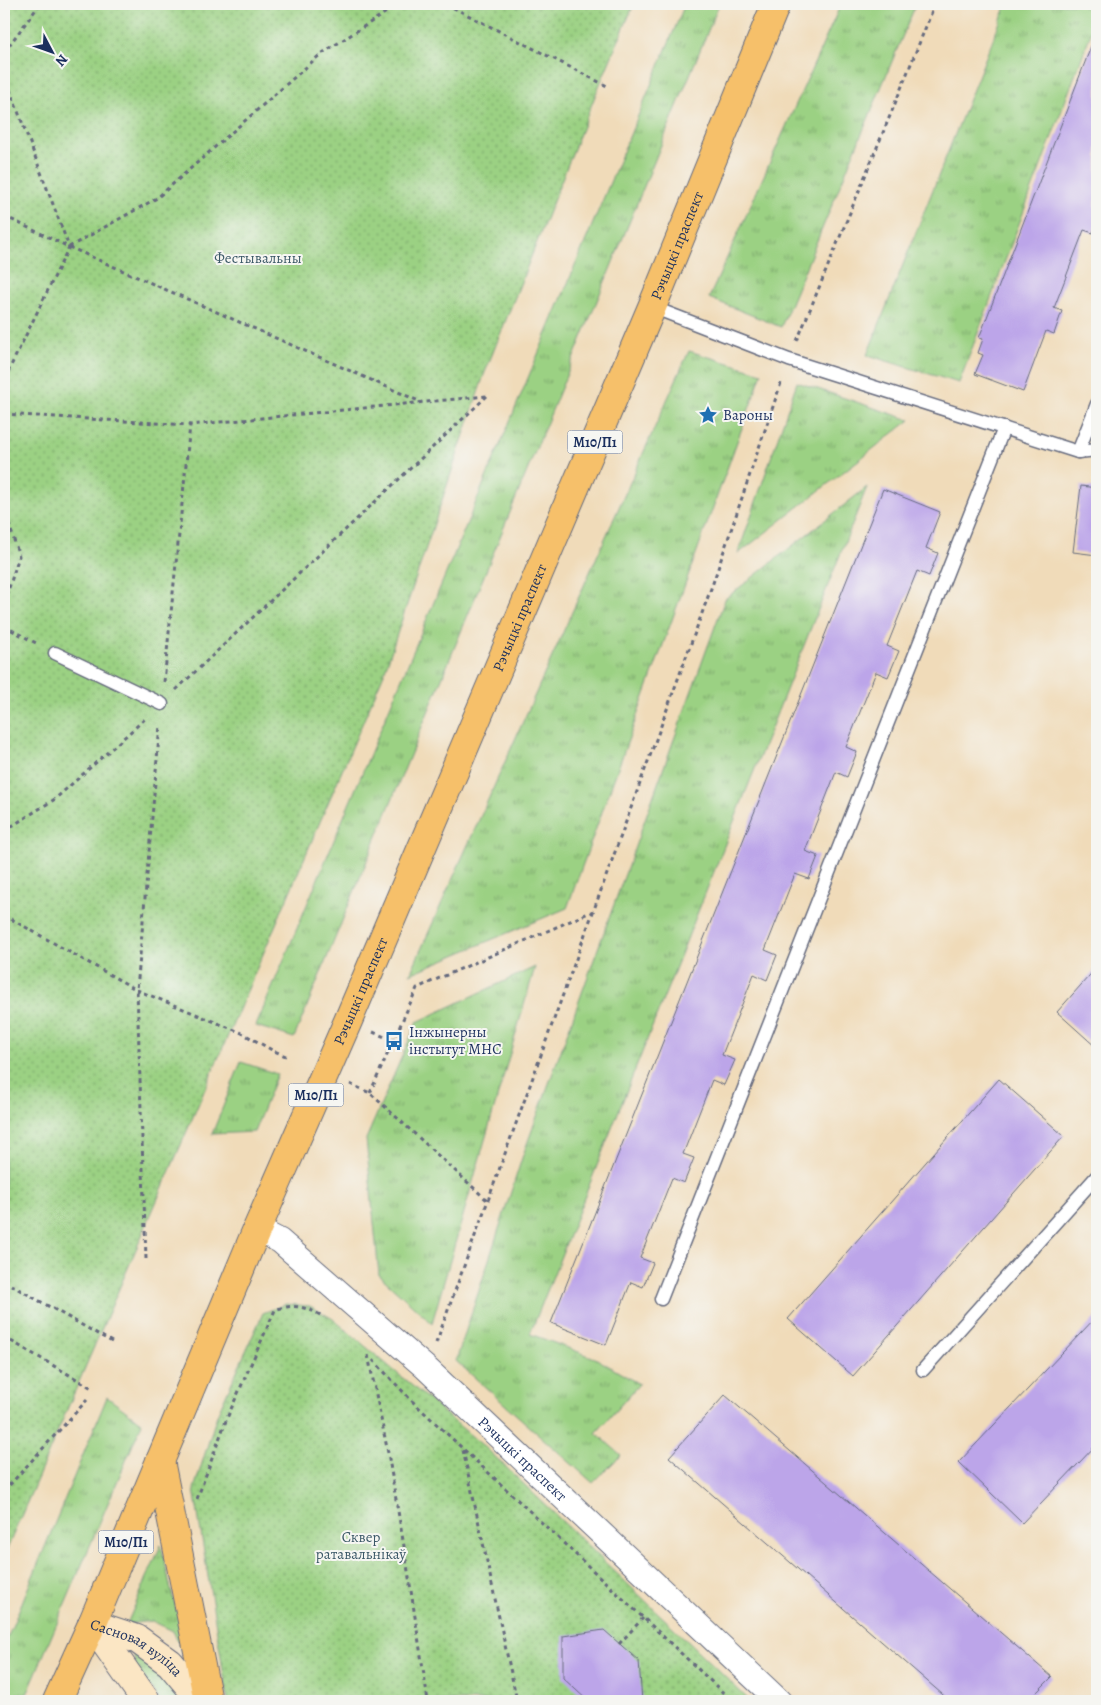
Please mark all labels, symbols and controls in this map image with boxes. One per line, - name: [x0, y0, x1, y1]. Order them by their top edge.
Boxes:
- north arrow: [28, 28, 78, 78]
- text: N: [51, 50, 72, 70]
- street label: Рэчыцкі праспект: [646, 188, 708, 303]
- park label: Фестывальны: [214, 248, 302, 268]
- place icon: Вароны: [697, 404, 719, 426]
- place label: Вароны: [723, 405, 773, 425]
- road number: М10/П1: [568, 431, 622, 454]
- street label: Рэчыцкі праспект: [488, 560, 552, 675]
- street label: Рэчыцкі праспект: [329, 934, 393, 1048]
- place label: Інжынерны інстытут МНС: [409, 1022, 502, 1059]
- bus stop icon: Інжынерны інстытут МНС: [383, 1030, 405, 1052]
- road number: М10/П1: [288, 1084, 344, 1106]
- street label: Рэчыцкі праспект: [474, 1412, 571, 1506]
- park label: Сквер ратавальнікаў: [316, 1527, 406, 1564]
- road number: М10/П1: [98, 1530, 154, 1554]
- street label: Сасновая вуліца: [88, 1614, 187, 1681]

